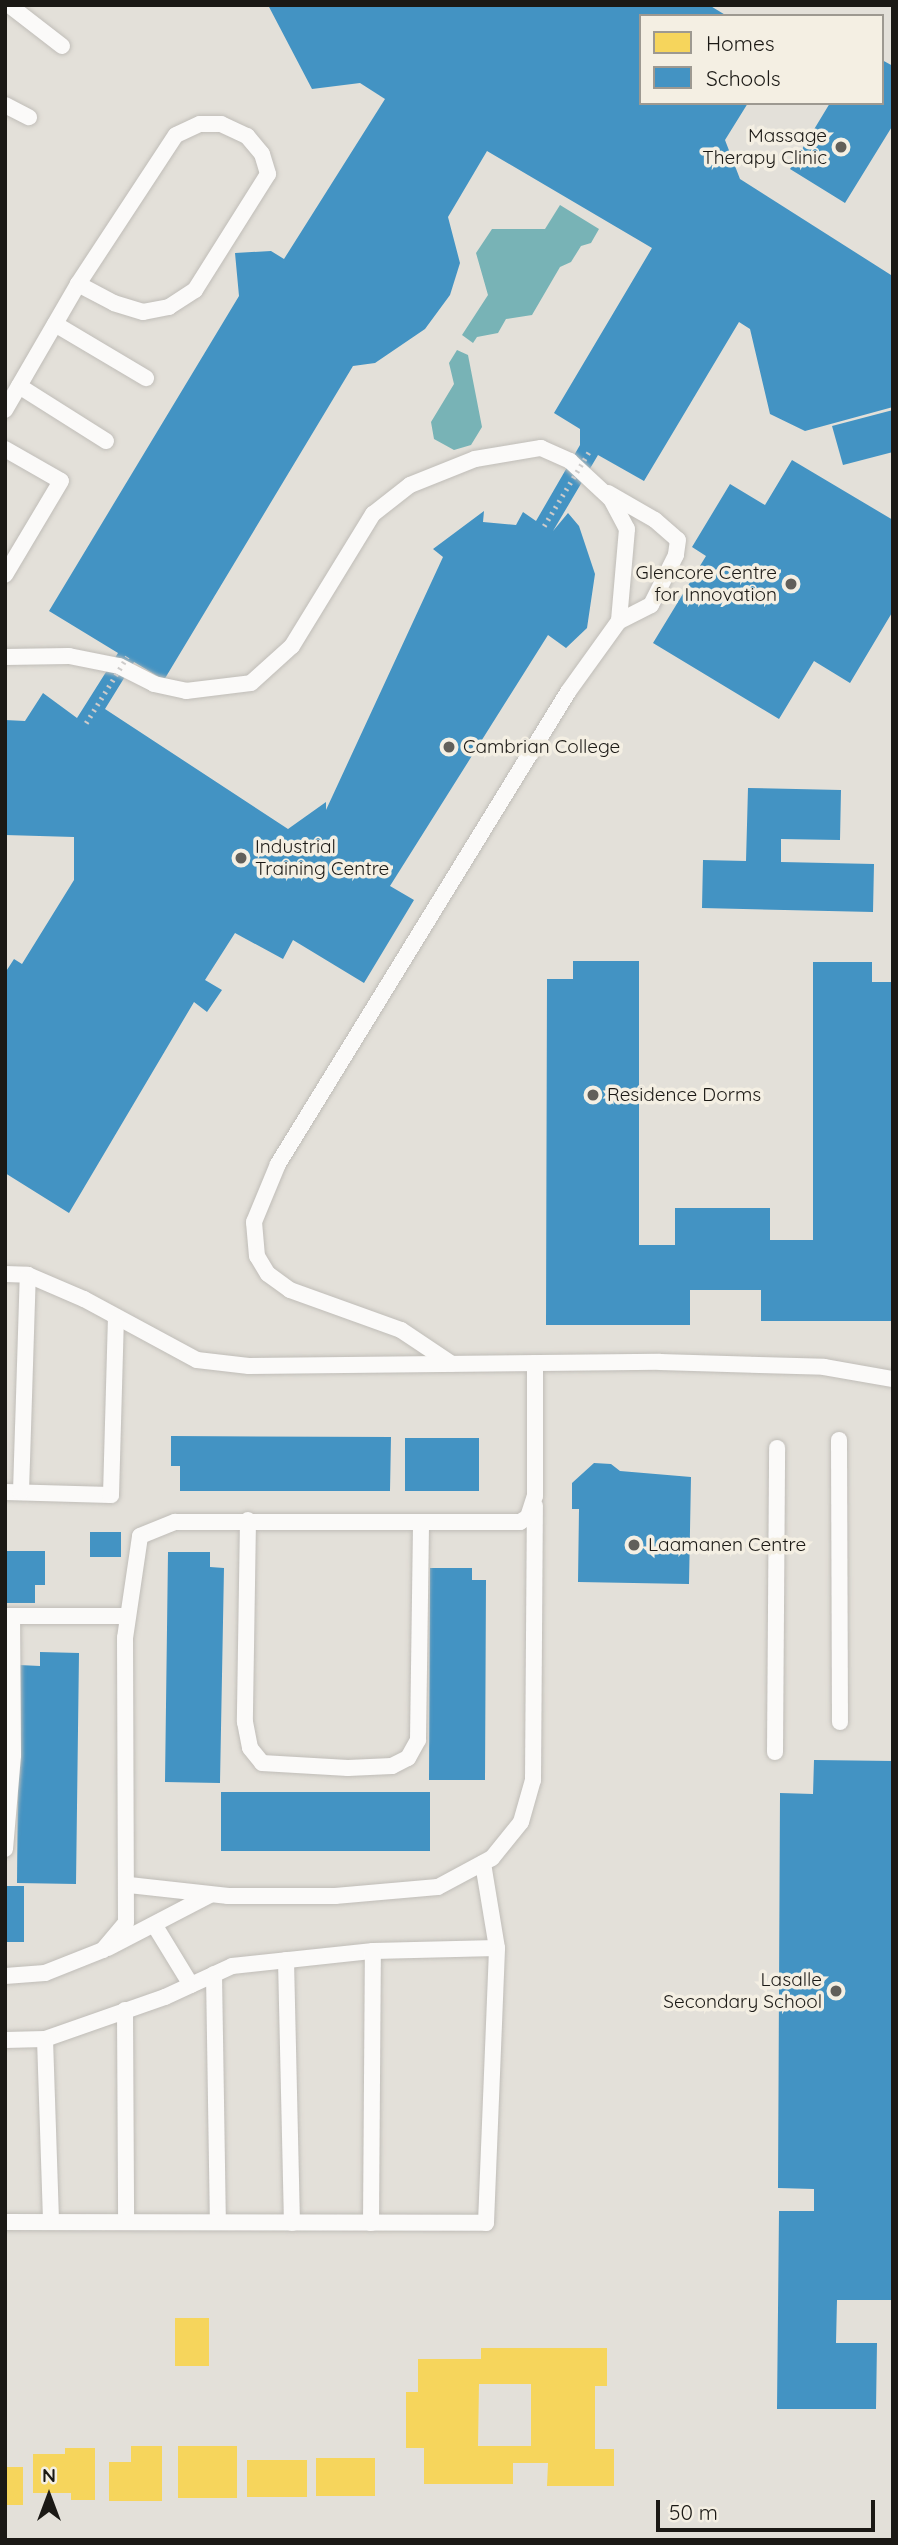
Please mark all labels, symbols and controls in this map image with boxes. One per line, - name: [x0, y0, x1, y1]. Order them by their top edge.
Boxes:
- legend: [639, 14, 884, 105]
- text: Homes: [706, 30, 775, 56]
- text: Schools: [706, 65, 781, 91]
- place label: Massage Therapy Clinic: [702, 125, 827, 169]
- marker: Massage Therapy Clinic: [833, 139, 849, 155]
- place label: Glencore Centre for Innovation: [636, 562, 777, 606]
- marker: Glencore Centre for Innovation: [783, 576, 799, 592]
- place label: Cambrian College: [463, 736, 620, 758]
- marker: Cambrian College: [441, 739, 457, 755]
- place label: Industrial Training Centre: [255, 836, 389, 880]
- marker: Industrial Training Centre: [233, 850, 249, 866]
- place label: Residence Dorms: [607, 1084, 761, 1106]
- marker: Residence Dorms: [585, 1087, 601, 1103]
- place label: Laamanen Centre: [648, 1534, 806, 1556]
- marker: Laamanen Centre: [626, 1537, 642, 1553]
- place label: Lasalle Secondary School: [663, 1969, 822, 2013]
- marker: Lasalle Secondary School: [828, 1983, 844, 1999]
- north arrow: [14, 2461, 84, 2531]
- text: N: [42, 2463, 56, 2487]
- scale bar: [660, 2486, 879, 2530]
- text: 50 m: [669, 2499, 718, 2525]

